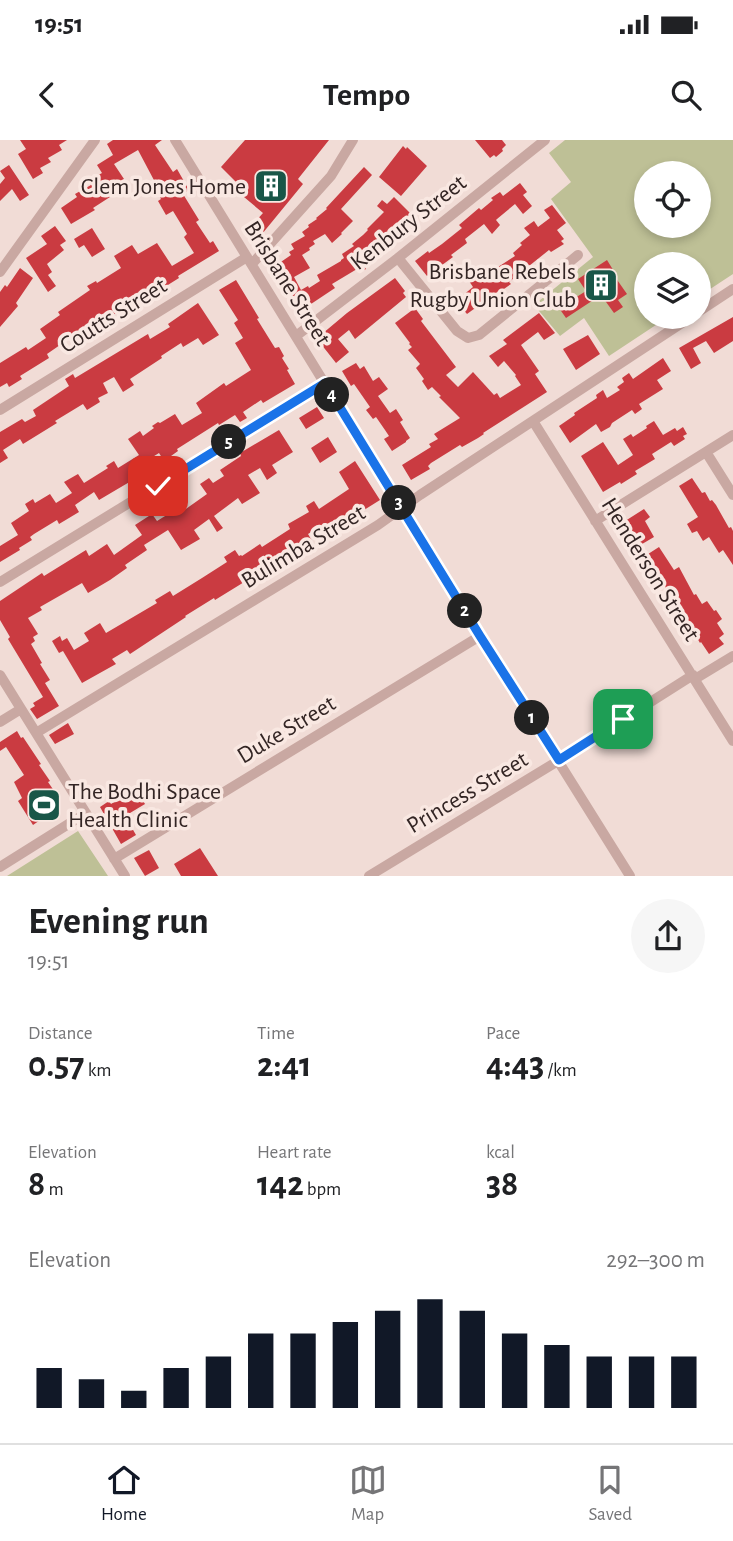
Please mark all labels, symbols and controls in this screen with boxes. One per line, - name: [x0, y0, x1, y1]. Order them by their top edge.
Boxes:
- text: 19:51: [35, 11, 83, 37]
- icon: back: [28, 76, 66, 114]
- icon: search: [667, 76, 705, 114]
- text: Tempo: [323, 79, 410, 111]
- map controls: [634, 161, 711, 329]
- button: locate: [634, 161, 711, 238]
- building icon: Clem Jones Home: [252, 167, 290, 205]
- street label: Kenbury Street: [346, 170, 471, 275]
- place label: Clem Jones Home: [81, 175, 246, 199]
- street label: Brisbane Street: [239, 217, 335, 350]
- button: layers: [634, 252, 711, 329]
- place label: Brisbane Rebels Rugby Union Club: [409, 260, 576, 312]
- building icon: Brisbane Rebels Rugby Union Club: [582, 266, 620, 304]
- street label: Coutts Street: [56, 274, 171, 358]
- pin: 4: [314, 378, 350, 412]
- text: 4: [327, 385, 336, 404]
- pin: 5: [212, 424, 246, 460]
- text: 5: [224, 432, 233, 451]
- pin: [128, 456, 188, 516]
- icon: check: [139, 467, 177, 505]
- pin: 3: [382, 486, 416, 520]
- text: 3: [394, 493, 403, 512]
- street label: Henderson Street: [597, 494, 704, 646]
- street label: Bulimba Street: [237, 500, 370, 593]
- pin: 2: [448, 594, 482, 629]
- text: 2: [460, 601, 469, 620]
- pin: [593, 689, 653, 749]
- street label: Duke Street: [233, 691, 340, 768]
- pin: 1: [514, 700, 550, 736]
- icon: arrive: [604, 700, 642, 738]
- text: 1: [528, 708, 535, 727]
- street label: Princess Street: [403, 747, 533, 838]
- place label: The Bodhi Space Health Clinic: [68, 780, 221, 832]
- sports icon: The Bodhi Space Health Clinic: [25, 786, 63, 824]
- button: share: [631, 899, 705, 973]
- text: Evening run: [28, 903, 209, 941]
- text: 19:51: [28, 950, 70, 973]
- text: Distance: [28, 1024, 92, 1043]
- text: Time: [257, 1024, 295, 1043]
- text: Pace: [486, 1024, 520, 1043]
- text: 0.57: [28, 1048, 85, 1083]
- text: 2:41: [257, 1048, 312, 1083]
- text: 4:43: [486, 1048, 544, 1083]
- text: km: [85, 1061, 112, 1080]
- text: /km: [544, 1061, 577, 1080]
- text: Elevation: [28, 1143, 97, 1162]
- text: Heart rate: [257, 1143, 332, 1162]
- text: kcal: [486, 1143, 515, 1162]
- text: 8: [28, 1167, 45, 1202]
- text: 142: [257, 1167, 304, 1202]
- text: 38: [486, 1167, 518, 1202]
- text: m: [45, 1180, 64, 1199]
- text: bpm: [304, 1180, 341, 1199]
- text: Elevation: [28, 1249, 111, 1272]
- text: 292–300 m: [606, 1249, 705, 1272]
- tab: Home: [101, 1461, 147, 1526]
- tab: Map: [349, 1461, 387, 1526]
- tab: Saved: [589, 1461, 632, 1526]

